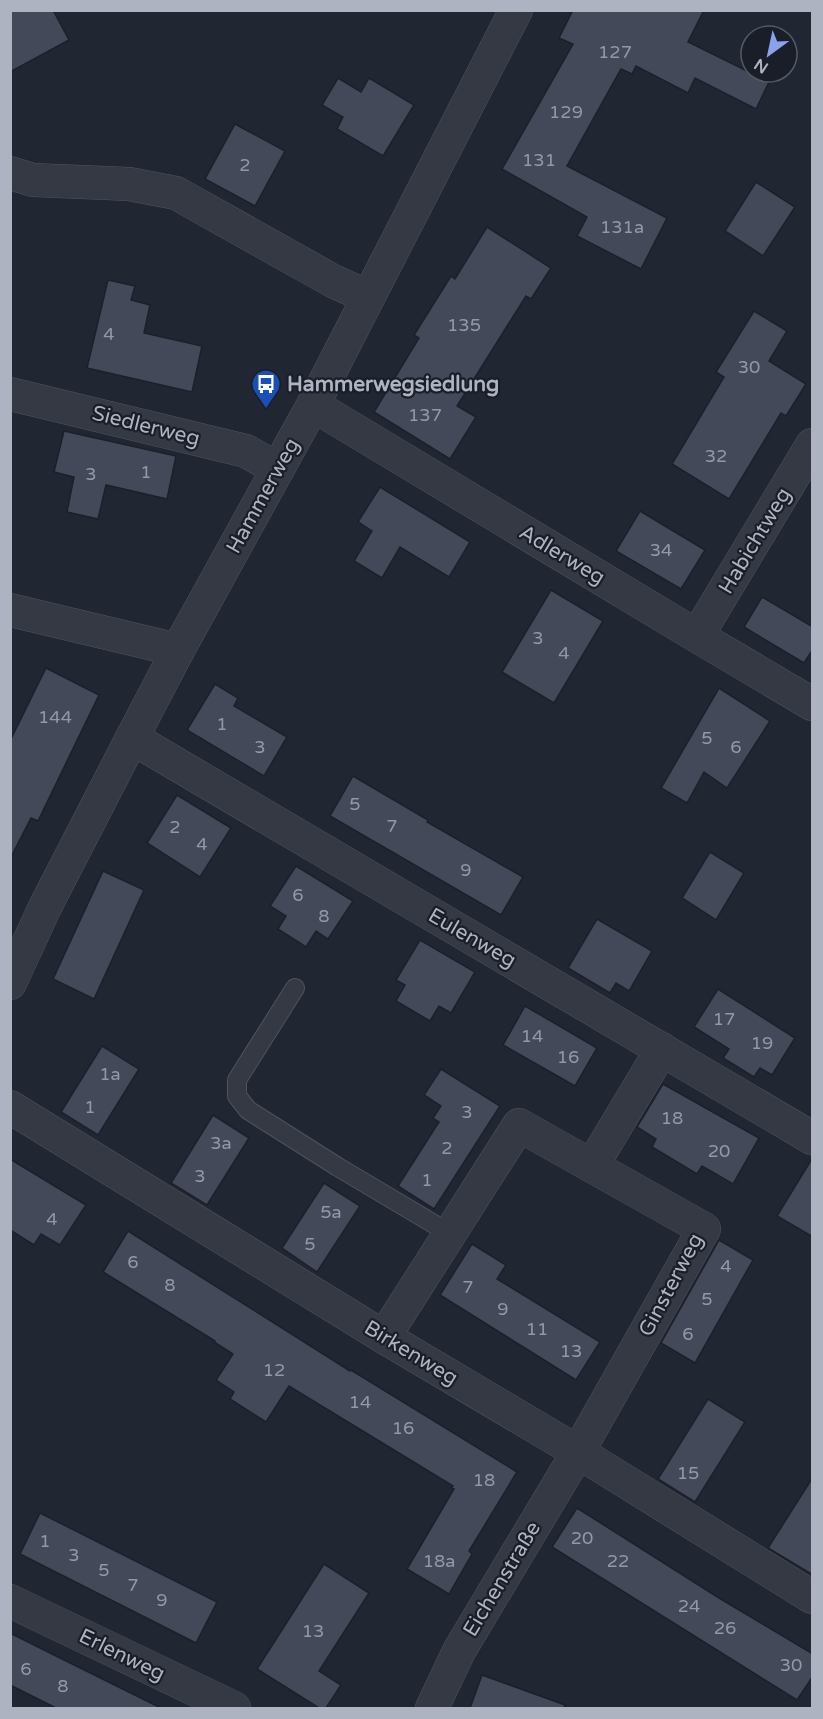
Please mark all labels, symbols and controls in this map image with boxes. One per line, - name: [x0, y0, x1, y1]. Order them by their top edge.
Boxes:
- north arrow: [739, 24, 799, 84]
- house number: 127: [598, 41, 632, 63]
- text: N: [751, 54, 772, 78]
- house number: 129: [549, 101, 583, 123]
- house number: 131: [522, 149, 556, 171]
- house number: 2: [239, 154, 251, 176]
- house number: 131a: [600, 216, 644, 238]
- house number: 135: [447, 314, 481, 336]
- house number: 4: [103, 323, 115, 345]
- house number: 30: [738, 356, 760, 378]
- bus stop icon: Hammerwegsiedlung: [250, 368, 282, 410]
- place label: Hammerwegsiedlung: [287, 372, 499, 397]
- street label: Siedlerweg: [90, 401, 202, 451]
- house number: 137: [408, 404, 442, 426]
- street label: Hammerweg: [221, 434, 305, 558]
- house number: 32: [705, 445, 727, 467]
- house number: 1: [140, 461, 152, 483]
- house number: 3: [85, 463, 97, 485]
- street label: Habichtweg: [714, 483, 796, 599]
- street label: Adlerweg: [515, 520, 609, 590]
- house number: 34: [650, 539, 672, 561]
- house number: 3: [532, 627, 544, 649]
- house number: 4: [558, 642, 570, 664]
- house number: 144: [38, 706, 72, 728]
- house number: 1: [216, 713, 228, 735]
- house number: 5: [701, 727, 713, 749]
- house number: 3: [254, 736, 266, 758]
- house number: 6: [730, 736, 742, 758]
- house number: 5: [349, 793, 361, 815]
- house number: 7: [386, 815, 398, 837]
- house number: 2: [169, 816, 181, 838]
- house number: 4: [196, 833, 208, 855]
- house number: 9: [460, 859, 472, 881]
- house number: 6: [292, 884, 304, 906]
- street label: Eulenweg: [424, 903, 520, 973]
- house number: 8: [318, 905, 330, 927]
- house number: 17: [713, 1008, 735, 1030]
- house number: 14: [521, 1025, 543, 1047]
- house number: 19: [751, 1032, 773, 1054]
- house number: 16: [557, 1046, 579, 1068]
- house number: 1a: [99, 1063, 121, 1085]
- house number: 1: [84, 1096, 96, 1118]
- house number: 3: [461, 1101, 473, 1123]
- house number: 18: [661, 1107, 683, 1129]
- house number: 3a: [210, 1132, 232, 1154]
- house number: 2: [441, 1137, 453, 1159]
- house number: 20: [708, 1140, 730, 1162]
- house number: 3: [194, 1165, 206, 1187]
- house number: 1: [421, 1169, 433, 1191]
- house number: 5a: [320, 1201, 342, 1223]
- house number: 4: [46, 1208, 58, 1230]
- street label: Ginsterweg: [633, 1229, 709, 1341]
- house number: 5: [304, 1233, 316, 1255]
- house number: 6: [127, 1251, 139, 1273]
- house number: 4: [720, 1255, 732, 1277]
- house number: 8: [164, 1274, 176, 1296]
- house number: 7: [462, 1276, 474, 1298]
- house number: 5: [701, 1288, 713, 1310]
- house number: 9: [497, 1298, 509, 1320]
- street label: Birkenweg: [360, 1315, 462, 1391]
- house number: 11: [526, 1318, 548, 1340]
- house number: 6: [682, 1323, 694, 1345]
- house number: 13: [560, 1340, 582, 1362]
- house number: 12: [263, 1359, 285, 1381]
- house number: 14: [349, 1391, 371, 1413]
- house number: 16: [392, 1417, 414, 1439]
- house number: 15: [677, 1462, 699, 1484]
- house number: 18: [473, 1469, 495, 1491]
- street label: Eichenstraße: [458, 1517, 546, 1641]
- house number: 20: [571, 1527, 593, 1549]
- house number: 1: [39, 1530, 51, 1552]
- house number: 3: [68, 1544, 80, 1566]
- house number: 18a: [423, 1550, 455, 1572]
- house number: 22: [607, 1550, 629, 1572]
- house number: 5: [98, 1559, 110, 1581]
- house number: 7: [127, 1574, 139, 1596]
- house number: 9: [156, 1589, 168, 1611]
- house number: 24: [678, 1595, 700, 1617]
- house number: 26: [714, 1617, 736, 1639]
- house number: 13: [302, 1620, 324, 1642]
- street label: Erlenweg: [75, 1623, 169, 1687]
- house number: 30: [780, 1654, 802, 1676]
- house number: 6: [20, 1658, 32, 1680]
- house number: 8: [57, 1675, 69, 1697]

